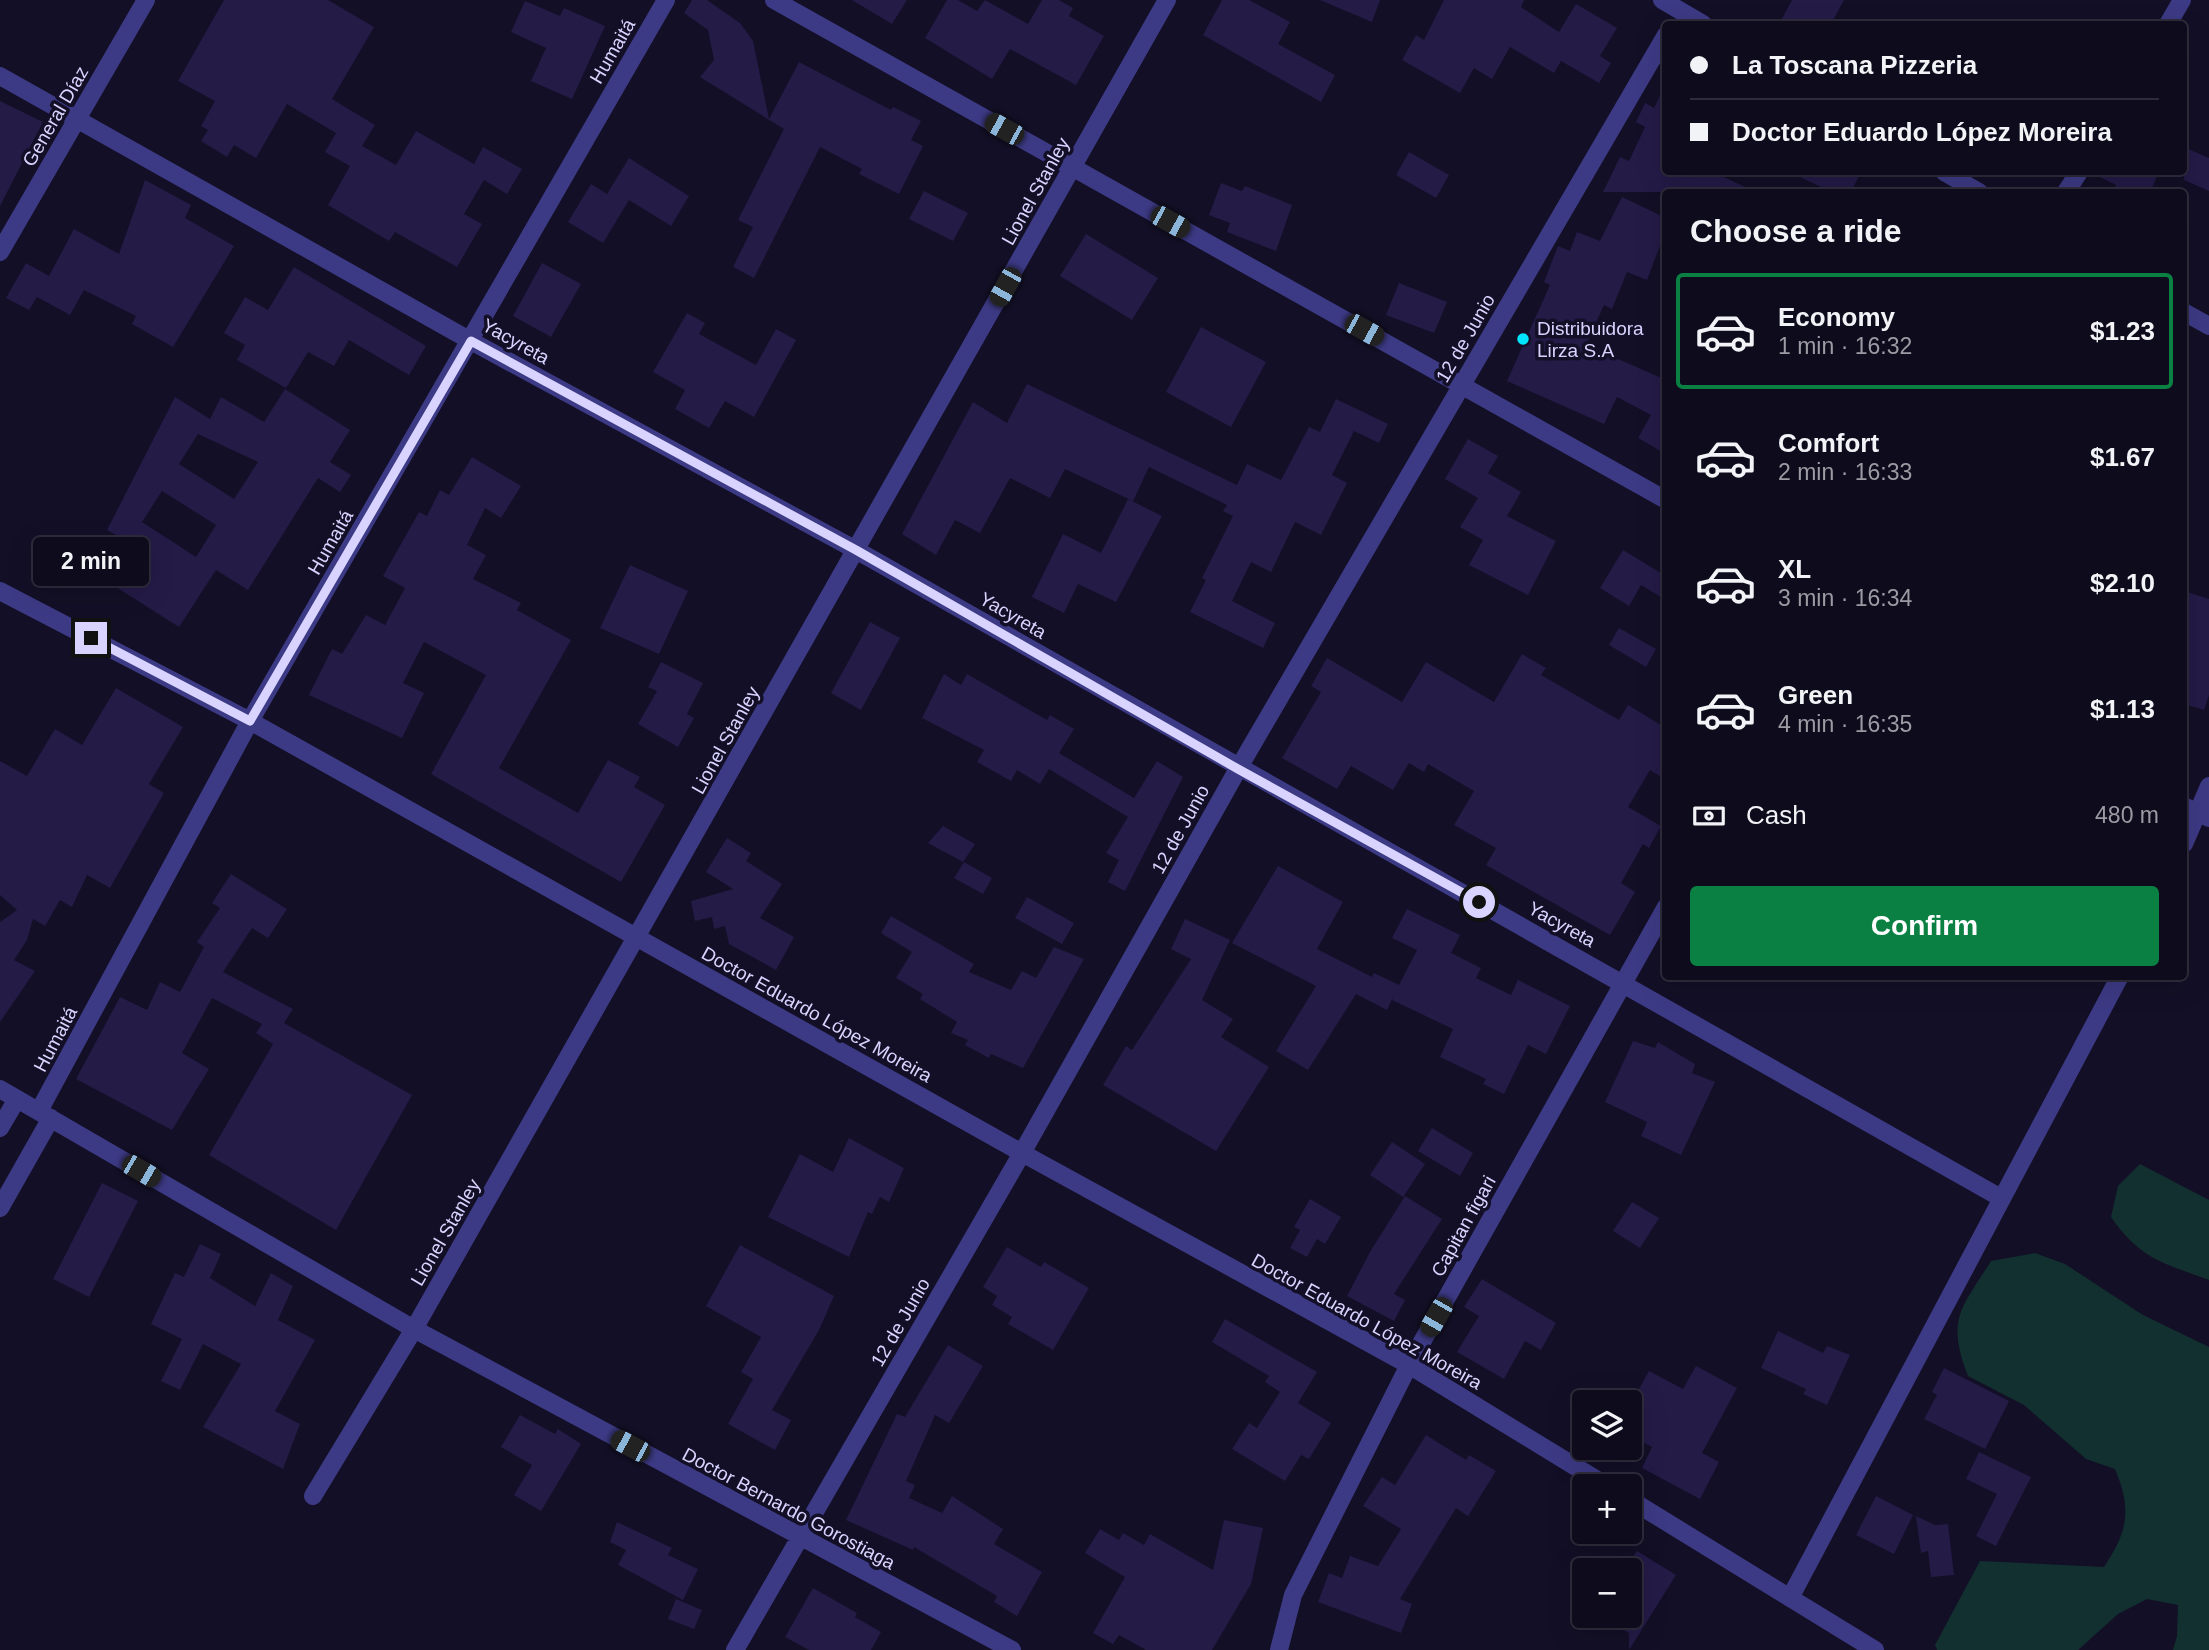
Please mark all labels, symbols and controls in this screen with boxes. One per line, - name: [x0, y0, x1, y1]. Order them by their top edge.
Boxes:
- street label: Humaitá: [586, 15, 639, 87]
- text: La Toscana Pizzeria: [1732, 50, 1977, 80]
- street label: General Díaz: [18, 63, 93, 170]
- car: [981, 110, 1028, 148]
- text: Doctor Eduardo López Moreira: [1732, 117, 2112, 147]
- street label: Lionel Stanley: [997, 134, 1074, 249]
- car: [1147, 203, 1194, 241]
- text: Choose a ride: [1690, 213, 1902, 249]
- car: [986, 264, 1025, 310]
- street label: 12 de Junio: [1432, 290, 1499, 386]
- icon: car: [1694, 300, 1757, 363]
- text: Economy: [1778, 302, 1895, 332]
- car: [1341, 311, 1388, 349]
- street label: Yacyreta: [478, 314, 553, 369]
- text: $1.23: [2090, 316, 2155, 346]
- place label: Distribuidora Lirza S.A: [1537, 318, 1644, 361]
- marker: Distribuidora Lirza S.A: [1515, 331, 1531, 347]
- text: 1 min · 16:32: [1778, 333, 1912, 359]
- icon: car: [1694, 426, 1757, 489]
- text: Comfort: [1778, 428, 1879, 458]
- text: $1.67: [2090, 442, 2155, 472]
- text: 2 min · 16:33: [1778, 459, 1912, 485]
- street label: Humaitá: [304, 506, 357, 578]
- callout: 2 min: [33, 536, 149, 586]
- text: 2 min: [61, 548, 121, 574]
- icon: car: [1694, 552, 1757, 615]
- text: XL: [1778, 554, 1811, 584]
- text: $2.10: [2090, 568, 2155, 598]
- text: 3 min · 16:34: [1778, 585, 1912, 611]
- street label: Yacyreta: [976, 588, 1050, 643]
- route end: [75, 622, 107, 654]
- icon: car: [1694, 678, 1757, 741]
- text: Green: [1778, 680, 1853, 710]
- street label: Lionel Stanley: [687, 683, 764, 798]
- text: $1.13: [2090, 694, 2155, 724]
- text: 4 min · 16:35: [1778, 711, 1912, 737]
- street label: 12 de Junio: [1147, 781, 1213, 877]
- icon: cash: [1690, 797, 1728, 835]
- text: Cash: [1746, 800, 1807, 830]
- text: 480 m: [2095, 802, 2159, 828]
- route start: [1463, 886, 1495, 918]
- button: Confirm: [1690, 886, 2159, 966]
- street label: Yacyreta: [1524, 897, 1599, 952]
- street label: Doctor Eduardo López Moreira: [698, 942, 936, 1087]
- street label: Humaitá: [30, 1003, 82, 1075]
- car: [118, 1151, 165, 1191]
- street label: Capitan figari: [1427, 1172, 1500, 1280]
- street label: Lionel Stanley: [406, 1175, 485, 1289]
- street label: Doctor Eduardo López Moreira: [1248, 1249, 1486, 1394]
- street label: 12 de Junio: [867, 1274, 934, 1370]
- car: [1417, 1294, 1456, 1340]
- map controls: [1572, 1390, 1642, 1628]
- button: layers: [1572, 1390, 1642, 1460]
- car: [607, 1427, 654, 1465]
- street label: Doctor Bernardo Gorostiaga: [679, 1443, 899, 1574]
- button: +: [1572, 1474, 1642, 1544]
- button: −: [1572, 1558, 1642, 1628]

